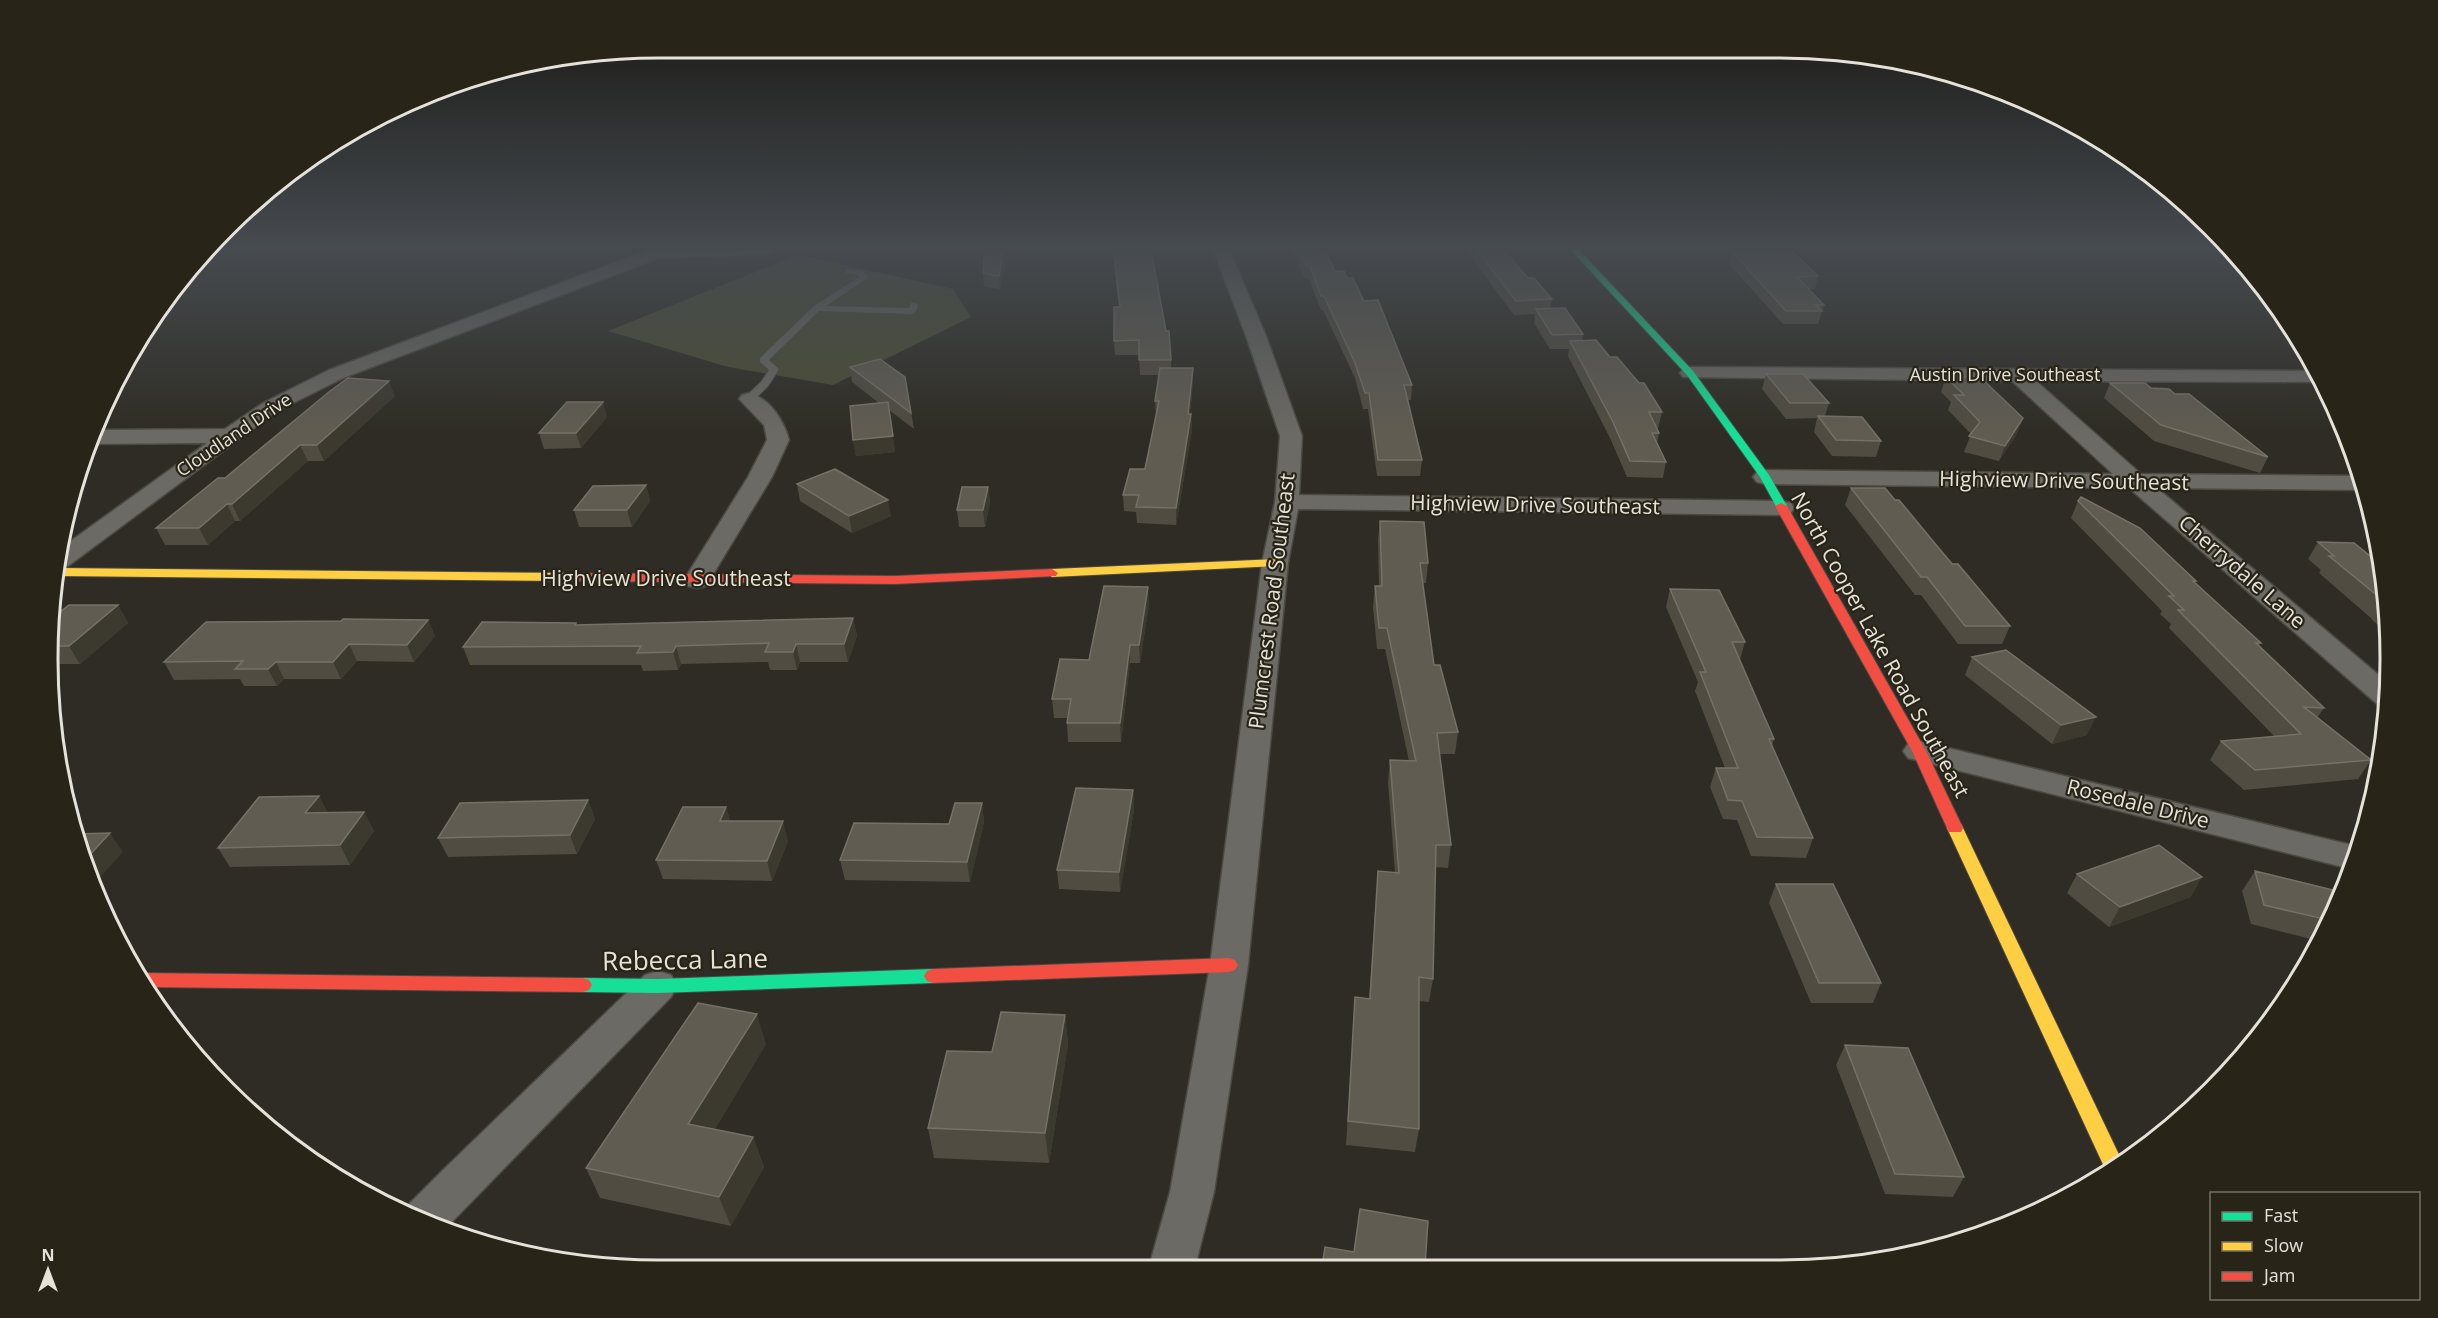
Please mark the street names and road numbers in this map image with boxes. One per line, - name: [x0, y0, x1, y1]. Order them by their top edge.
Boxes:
- street label: Austin Drive Southeast: [1910, 362, 2100, 386]
- street label: Cloudland Drive: [171, 387, 296, 482]
- street label: Highview Drive Southeast: [1939, 464, 2189, 496]
- street label: Plumcrest Road Southeast: [1241, 471, 1301, 730]
- street label: North Cooper Lake Road Southeast: [1785, 487, 1977, 802]
- street label: Highview Drive Southeast: [1410, 488, 1660, 520]
- street label: Cherrydale Lane: [2173, 508, 2312, 634]
- street label: Highview Drive Southeast: [541, 564, 791, 592]
- street label: Rosedale Drive: [2064, 772, 2212, 834]
- street label: Rebecca Lane: [602, 940, 768, 978]

